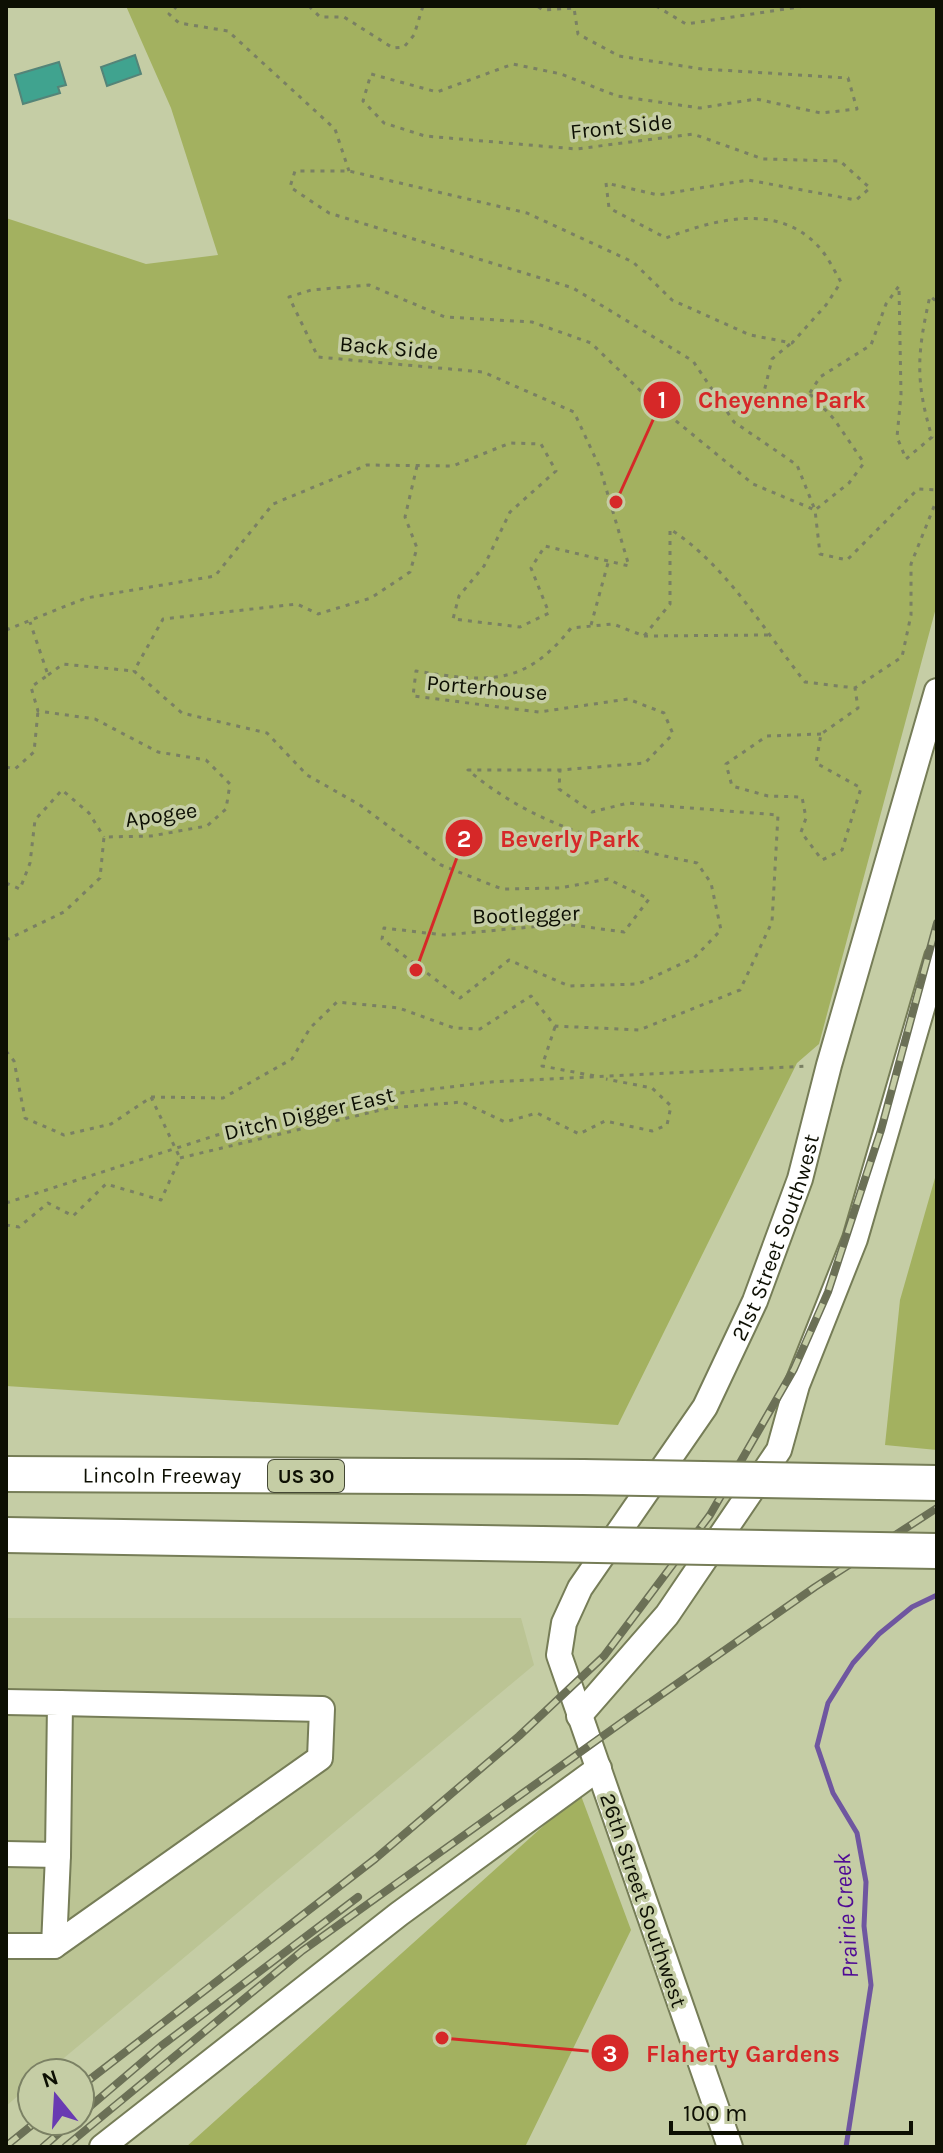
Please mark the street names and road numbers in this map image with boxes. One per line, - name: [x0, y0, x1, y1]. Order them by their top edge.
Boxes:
- street label: Front Side: [569, 109, 673, 145]
- street label: Back Side: [338, 331, 439, 365]
- street label: Porterhouse: [425, 670, 548, 706]
- street label: Apogee: [123, 797, 199, 833]
- street label: Bootlegger: [472, 900, 580, 930]
- street label: Ditch Digger East: [222, 1082, 397, 1146]
- street label: 21st Street Southwest: [726, 1131, 825, 1345]
- road number: US 30: [268, 1460, 344, 1492]
- street label: Lincoln Freeway: [83, 1462, 241, 1489]
- street label: 26th Street Southwest: [594, 1790, 692, 2011]

